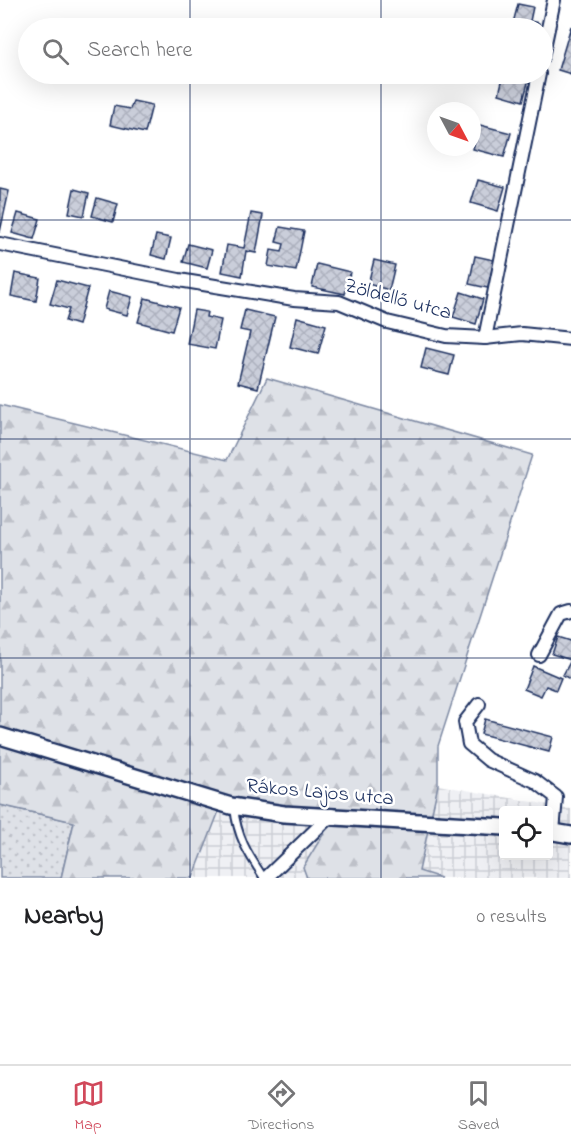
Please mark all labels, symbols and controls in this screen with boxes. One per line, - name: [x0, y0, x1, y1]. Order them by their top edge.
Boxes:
- search box: [18, 18, 553, 84]
- icon: search: [39, 35, 72, 68]
- text: Search here: [87, 35, 192, 67]
- north arrow: [427, 102, 481, 156]
- street label: Zöldellő utca: [341, 271, 455, 329]
- street label: Rákos Lajos utca: [245, 772, 395, 814]
- map controls: [499, 806, 553, 860]
- button: locate: [499, 806, 553, 860]
- text: Nearby: [24, 898, 103, 936]
- text: 0 results: [476, 903, 547, 932]
- tab: Map: [72, 1077, 105, 1137]
- tab: Directions: [248, 1077, 314, 1137]
- tab: Saved: [458, 1077, 499, 1137]

